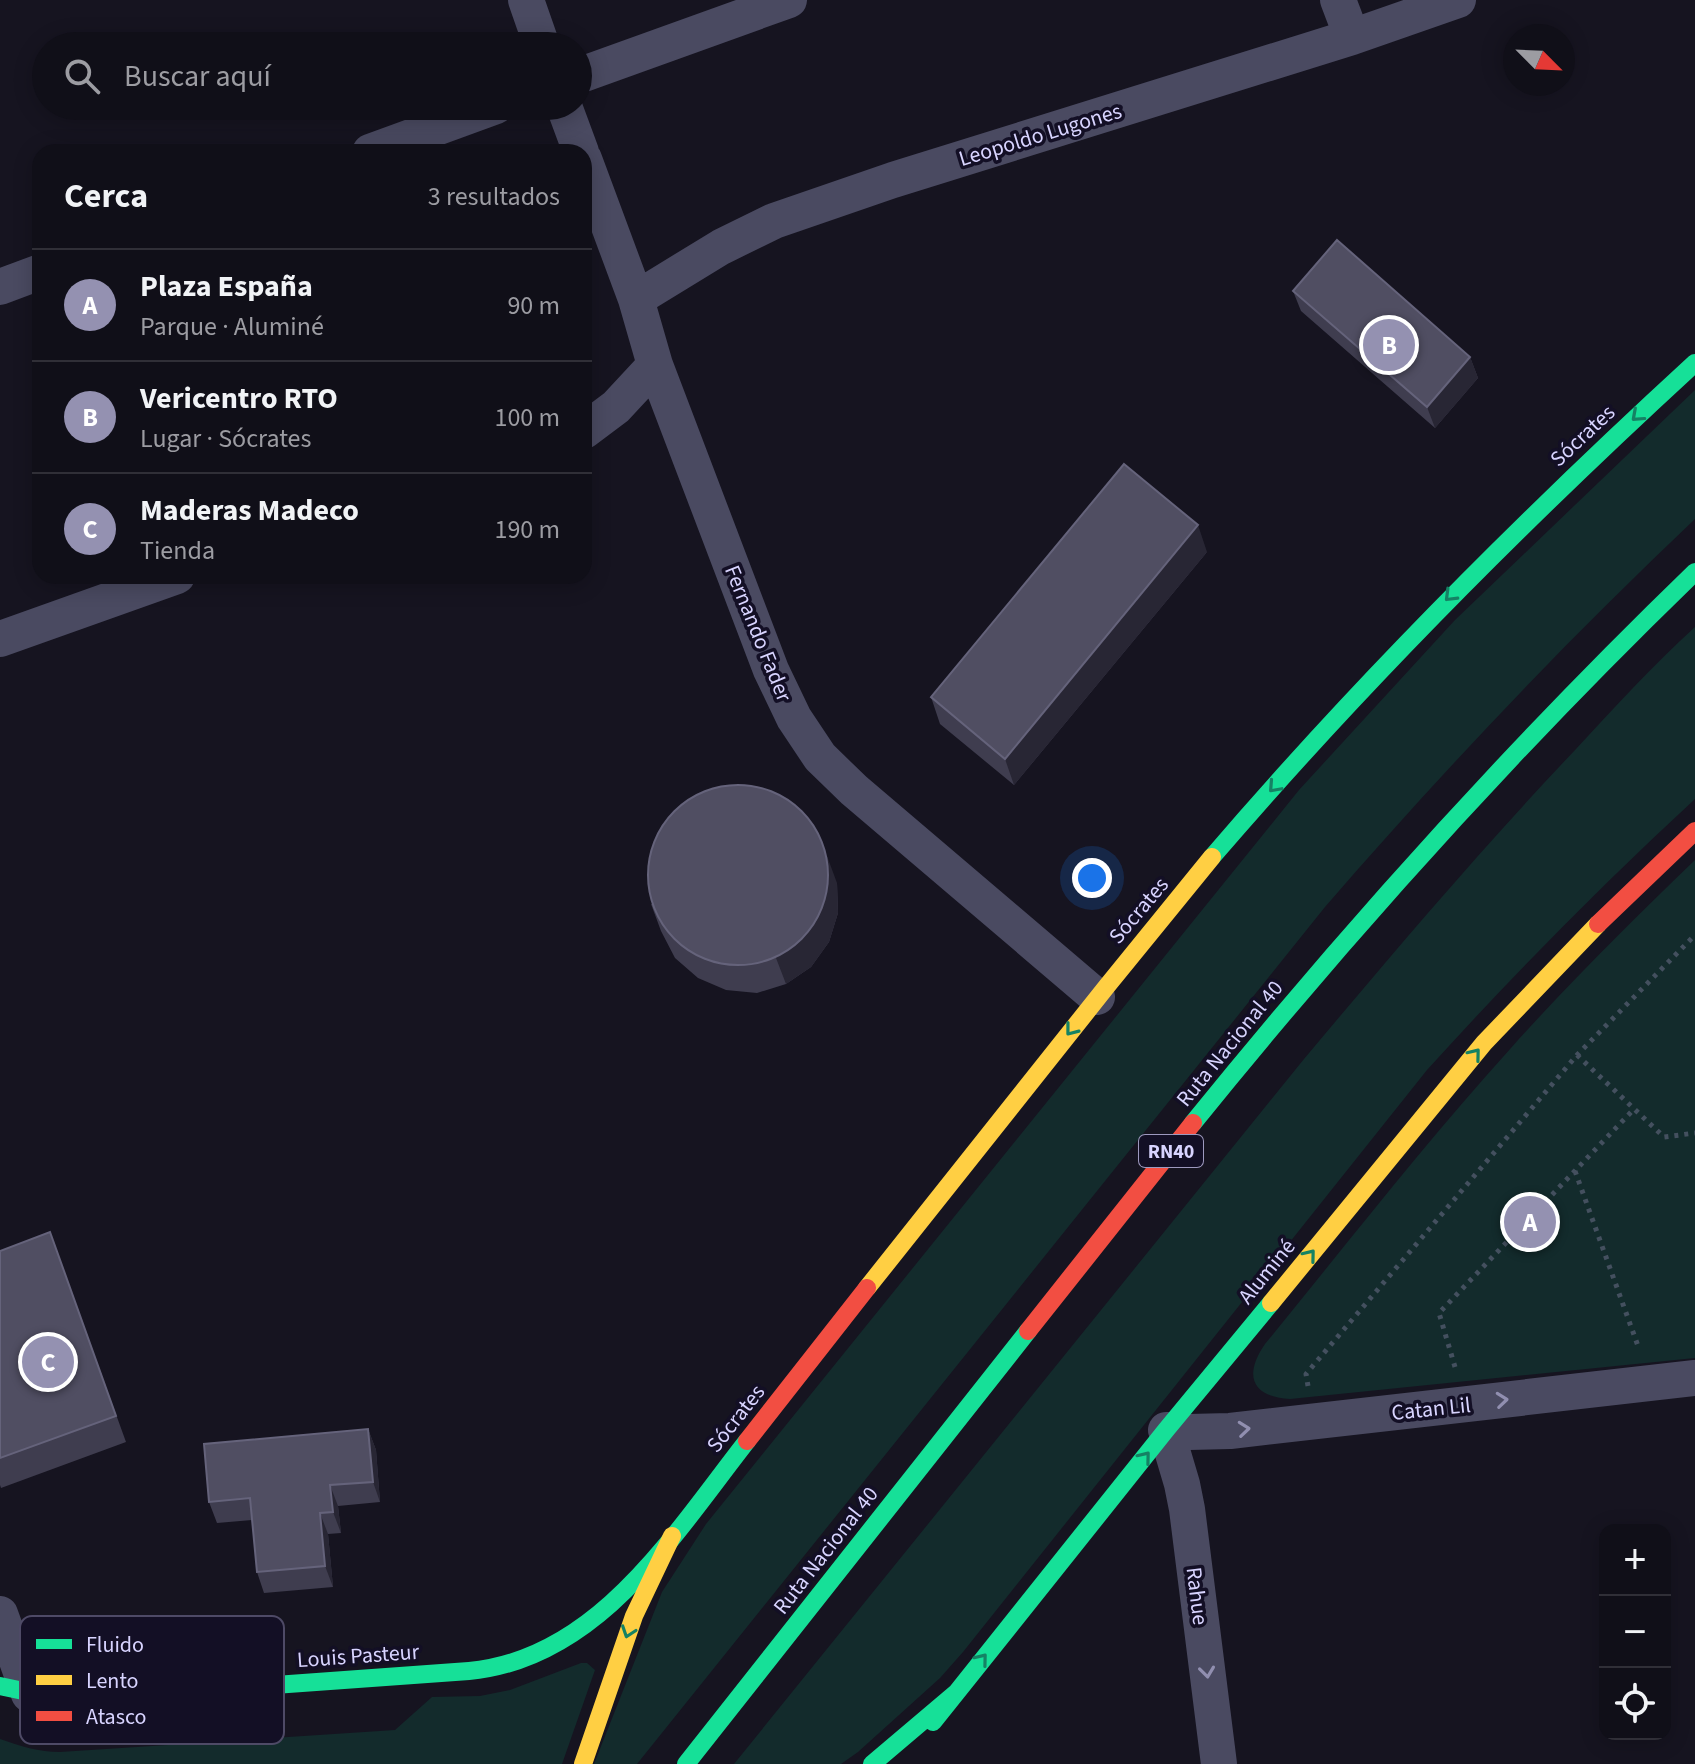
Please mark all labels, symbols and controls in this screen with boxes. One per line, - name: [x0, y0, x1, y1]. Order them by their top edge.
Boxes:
- north arrow: [1503, 24, 1575, 96]
- search box: [32, 32, 592, 120]
- icon: search: [60, 54, 104, 98]
- text: Buscar aquí: [124, 55, 271, 98]
- street label: Leopoldo Lugones: [955, 95, 1126, 175]
- text: Cerca: [64, 172, 148, 221]
- text: 3 resultados: [428, 178, 560, 215]
- text: Plaza España: [140, 265, 313, 308]
- text: A: [83, 287, 97, 324]
- text: 90 m: [507, 287, 560, 324]
- text: Parque · Aluminé: [140, 308, 324, 345]
- pin: B: [1363, 315, 1415, 375]
- text: Vericentro RTO: [140, 377, 338, 420]
- street label: Sócrates: [1543, 397, 1622, 474]
- text: B: [82, 399, 98, 436]
- text: 100 m: [494, 399, 560, 436]
- one-way arrow: [1632, 406, 1647, 420]
- text: Lugar · Sócrates: [140, 420, 311, 457]
- text: Maderas Madeco: [140, 489, 359, 532]
- text: C: [82, 511, 98, 548]
- text: 190 m: [494, 511, 560, 548]
- text: Tienda: [140, 532, 215, 569]
- street label: Fernando Fader: [716, 560, 800, 707]
- one-way arrow: [1445, 587, 1459, 602]
- one-way arrow: [1268, 778, 1283, 792]
- your location: [1072, 858, 1112, 898]
- street label: Sócrates: [1101, 870, 1176, 951]
- street label: Ruta Nacional 40: [1169, 973, 1291, 1114]
- one-way arrow: [1067, 1021, 1081, 1036]
- one-way arrow: [1465, 1049, 1480, 1064]
- road number: RN40: [1139, 1135, 1203, 1167]
- pin: A: [1504, 1192, 1556, 1252]
- street label: Aluminé: [1230, 1232, 1303, 1311]
- one-way arrow: [1300, 1250, 1315, 1265]
- pin: C: [22, 1332, 74, 1392]
- street label: Sócrates: [699, 1378, 773, 1460]
- street label: Catan Lil: [1390, 1389, 1472, 1429]
- one-way arrow: [1496, 1391, 1509, 1408]
- one-way arrow: [1238, 1421, 1251, 1438]
- one-way arrow: [1135, 1452, 1150, 1466]
- street label: Ruta Nacional 40: [766, 1480, 886, 1621]
- map controls: [1599, 1524, 1671, 1740]
- button: +: [1599, 1524, 1671, 1596]
- street label: Rahue: [1178, 1565, 1216, 1627]
- button: −: [1599, 1596, 1671, 1668]
- legend: [20, 1616, 284, 1744]
- one-way arrow: [622, 1624, 638, 1638]
- text: Fluido: [86, 1629, 144, 1661]
- street label: Louis Pasteur: [296, 1636, 421, 1676]
- one-way arrow: [973, 1654, 987, 1669]
- text: Lento: [86, 1665, 138, 1697]
- one-way arrow: [1199, 1666, 1216, 1679]
- button: locate: [1599, 1668, 1671, 1740]
- text: Atasco: [86, 1701, 146, 1733]

